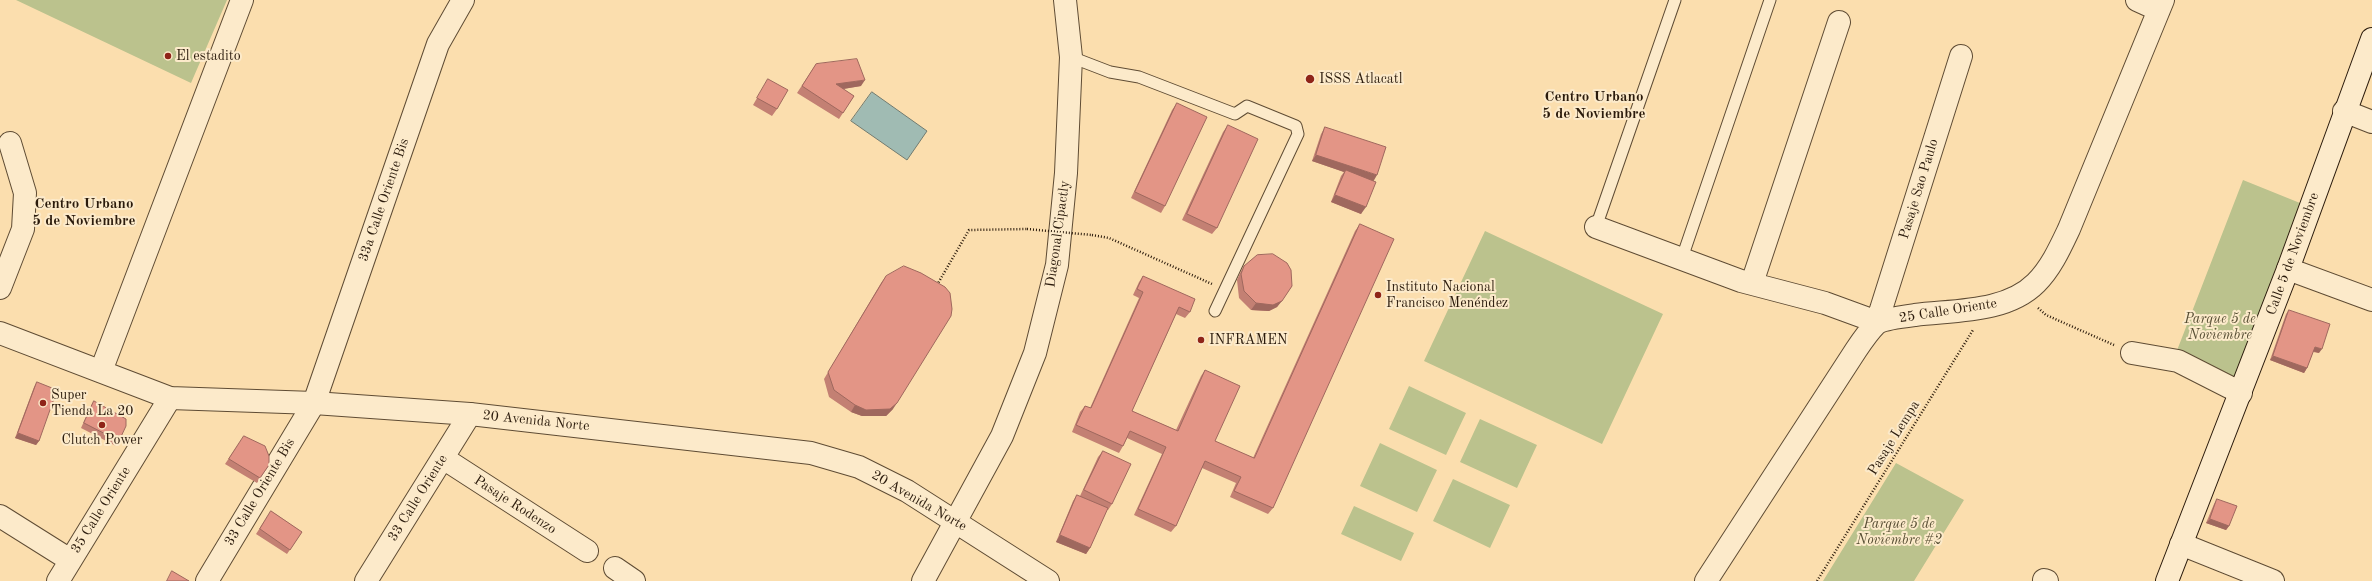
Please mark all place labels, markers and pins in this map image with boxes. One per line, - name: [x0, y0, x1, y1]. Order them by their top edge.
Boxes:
- place label: El estadito: [176, 48, 241, 64]
- marker: El estadito: [163, 51, 173, 61]
- place label: ISSS Atlacatl: [1319, 71, 1402, 87]
- marker: ISSS Atlacatl: [1304, 73, 1316, 85]
- place label: Instituto Nacional Francisco Menéndez: [1386, 279, 1508, 312]
- marker: Instituto Nacional Francisco Menéndez: [1373, 290, 1383, 300]
- place label: INFRAMEN: [1209, 332, 1288, 348]
- marker: INFRAMEN: [1196, 335, 1206, 345]
- place label: Super Tienda La 20: [51, 387, 133, 420]
- marker: Super Tienda La 20: [38, 398, 48, 408]
- marker: Clutch Power: [97, 420, 107, 430]
- place label: Clutch Power: [61, 432, 143, 448]

